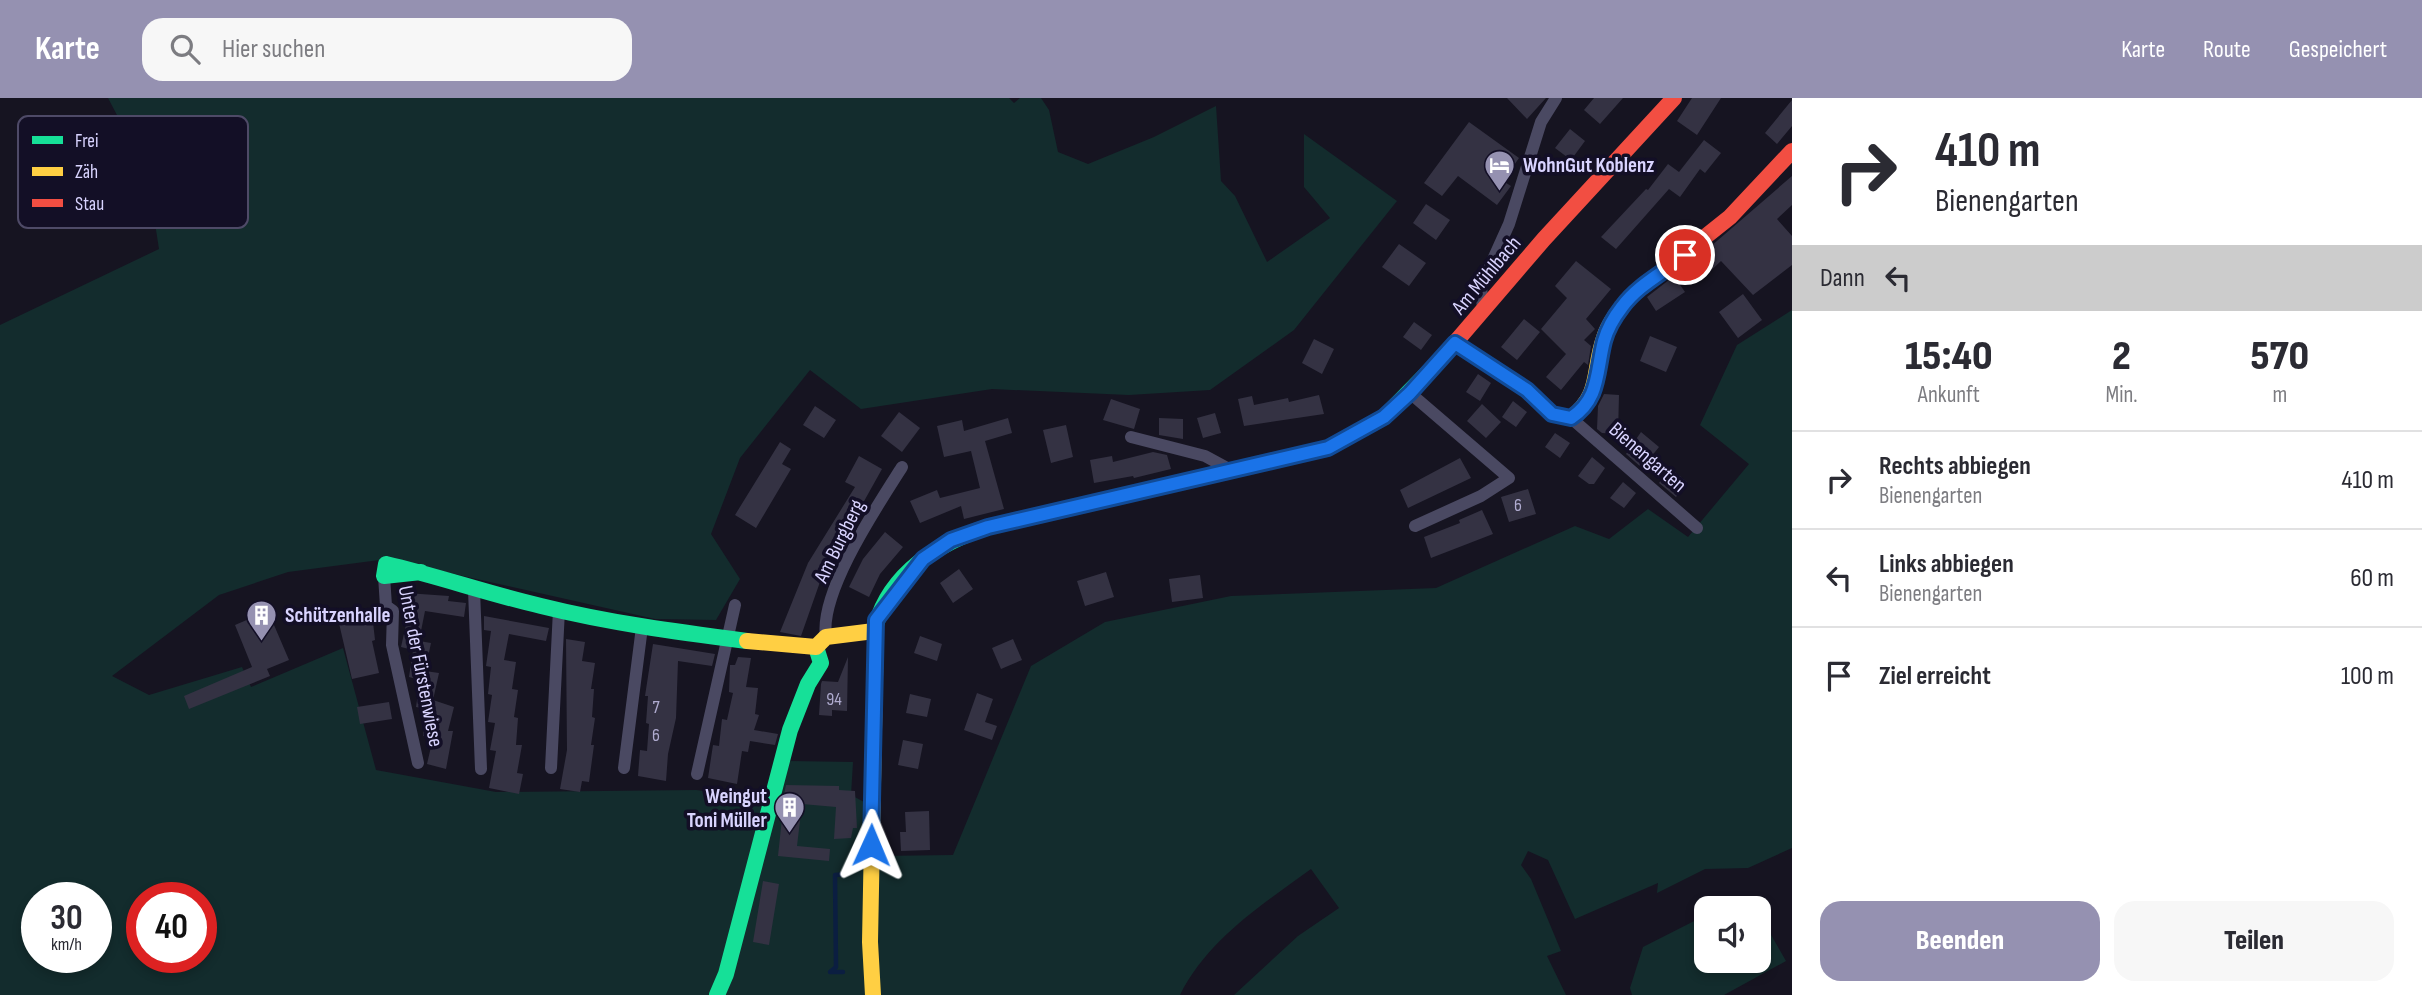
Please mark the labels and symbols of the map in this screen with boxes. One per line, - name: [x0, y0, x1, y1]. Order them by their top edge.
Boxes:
- legend: [18, 116, 248, 228]
- text: Frei: [75, 130, 99, 153]
- hotel icon: WohnGut Koblenz: [1483, 148, 1517, 192]
- place label: WohnGut Koblenz: [1523, 153, 1654, 178]
- text: Zäh: [75, 161, 98, 184]
- text: Stau: [75, 193, 104, 216]
- pin: [1655, 225, 1715, 285]
- street label: Am Mühlbach: [1446, 231, 1526, 320]
- street label: Bienengarten: [1604, 417, 1691, 498]
- house number: 6: [1514, 495, 1522, 516]
- street label: Am Burgberg: [808, 496, 870, 588]
- street label: Unter der Fürstenwiese: [393, 583, 448, 749]
- building icon: Schützenhalle: [245, 598, 279, 642]
- place label: Schützenhalle: [285, 603, 390, 628]
- house number: 94: [826, 689, 842, 710]
- house number: 7: [652, 697, 660, 718]
- house number: 6: [652, 725, 660, 746]
- place label: Weingut Toni Müller: [687, 784, 768, 833]
- building icon: Weingut Toni Müller: [773, 791, 807, 835]
- position arrow: [834, 808, 908, 882]
- speed limit sign: 40: [126, 882, 217, 973]

